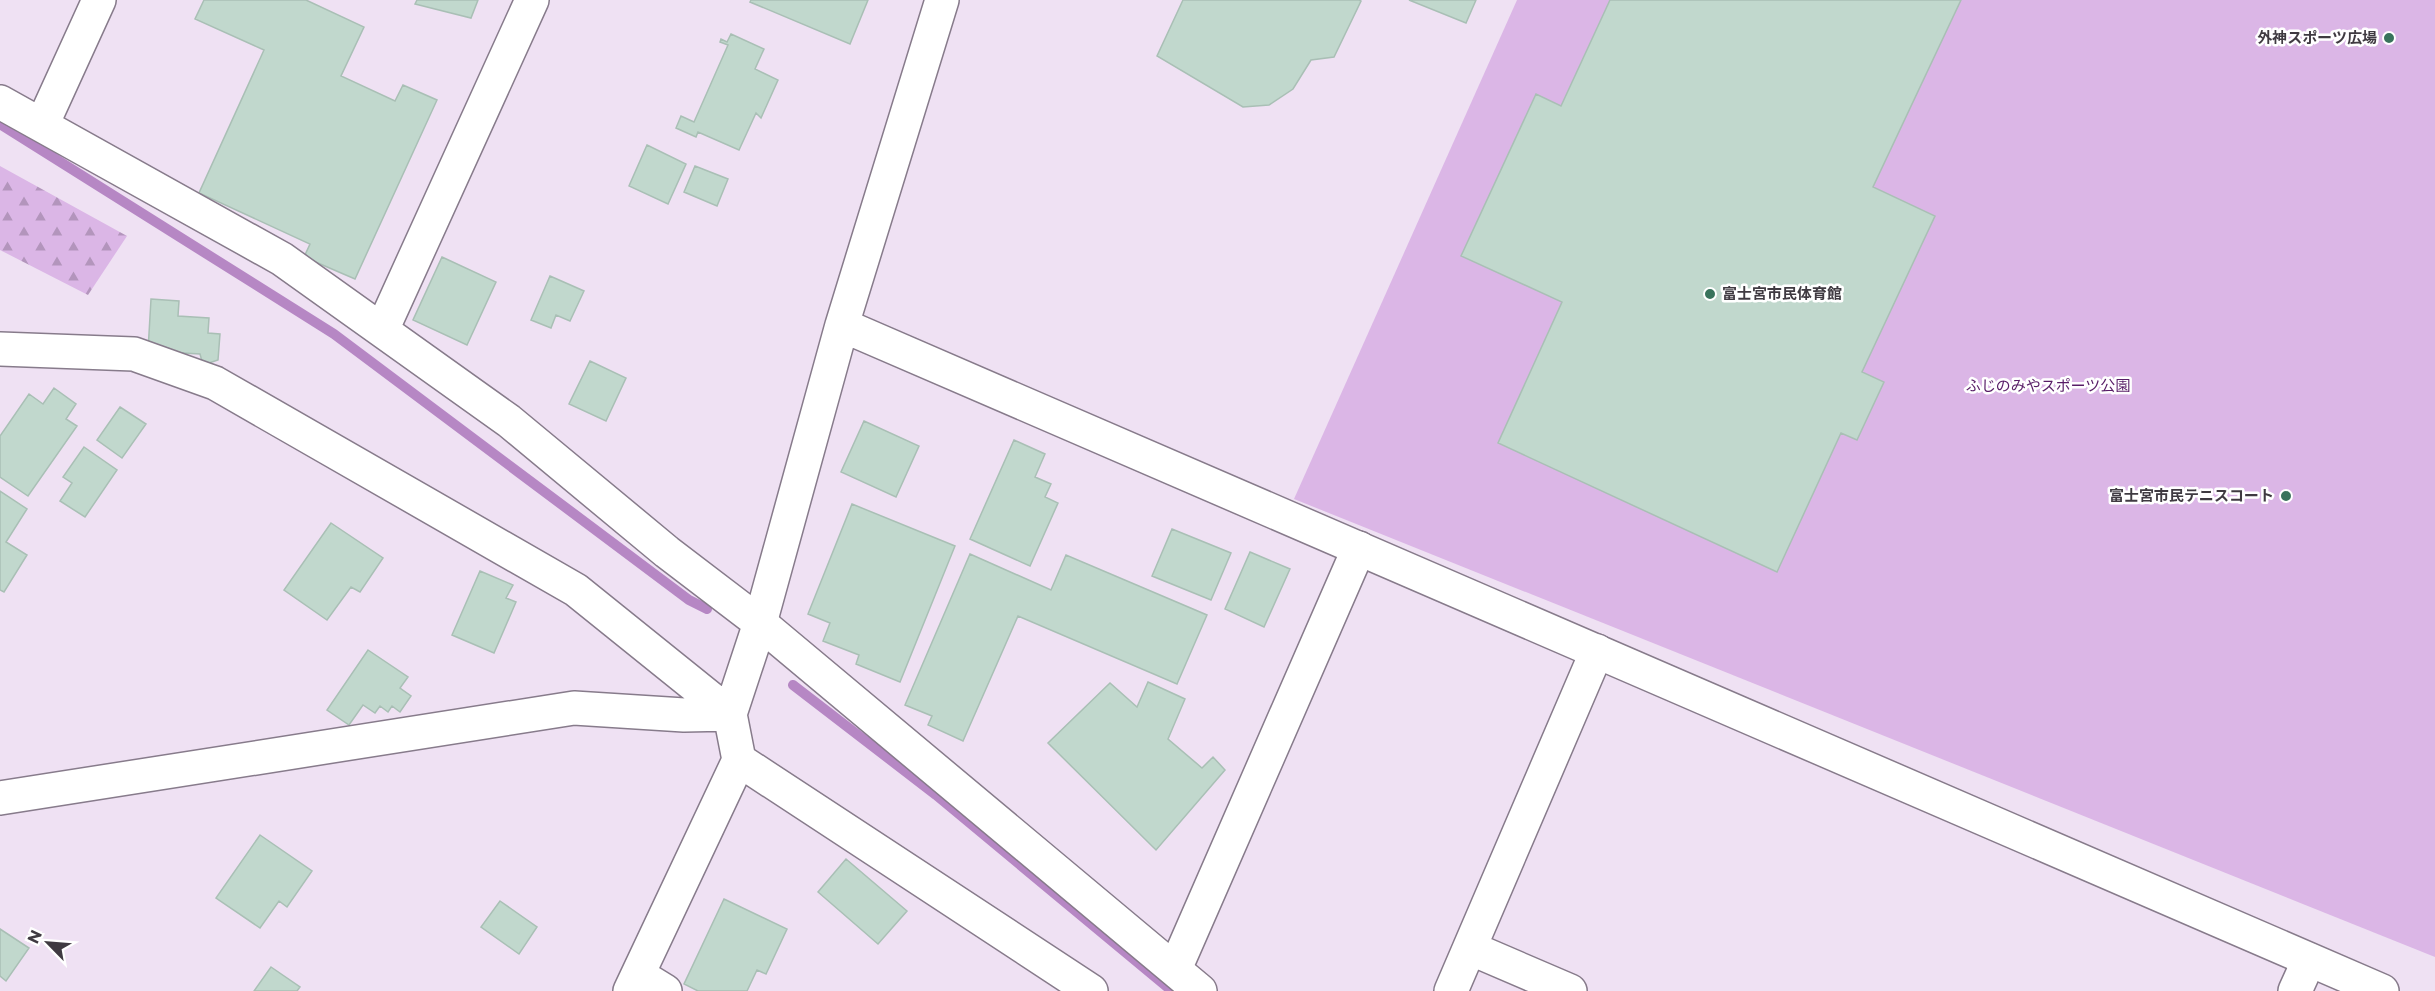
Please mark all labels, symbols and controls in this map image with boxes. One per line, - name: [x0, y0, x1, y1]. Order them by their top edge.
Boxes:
- place label: 外神スポーツ広場: [2257, 28, 2377, 47]
- marker: 外神スポーツ広場: [2382, 31, 2396, 45]
- place label: 富士宮市民体育館: [1722, 284, 1842, 303]
- marker: 富士宮市民体育館: [1703, 287, 1717, 301]
- park label: ふじのみやスポーツ公園: [1966, 376, 2130, 395]
- place label: 富士宮市民テニスコート: [2109, 486, 2274, 505]
- marker: 富士宮市民テニスコート: [2279, 489, 2293, 503]
- north arrow: [18, 913, 78, 973]
- text: N: [24, 927, 46, 947]

